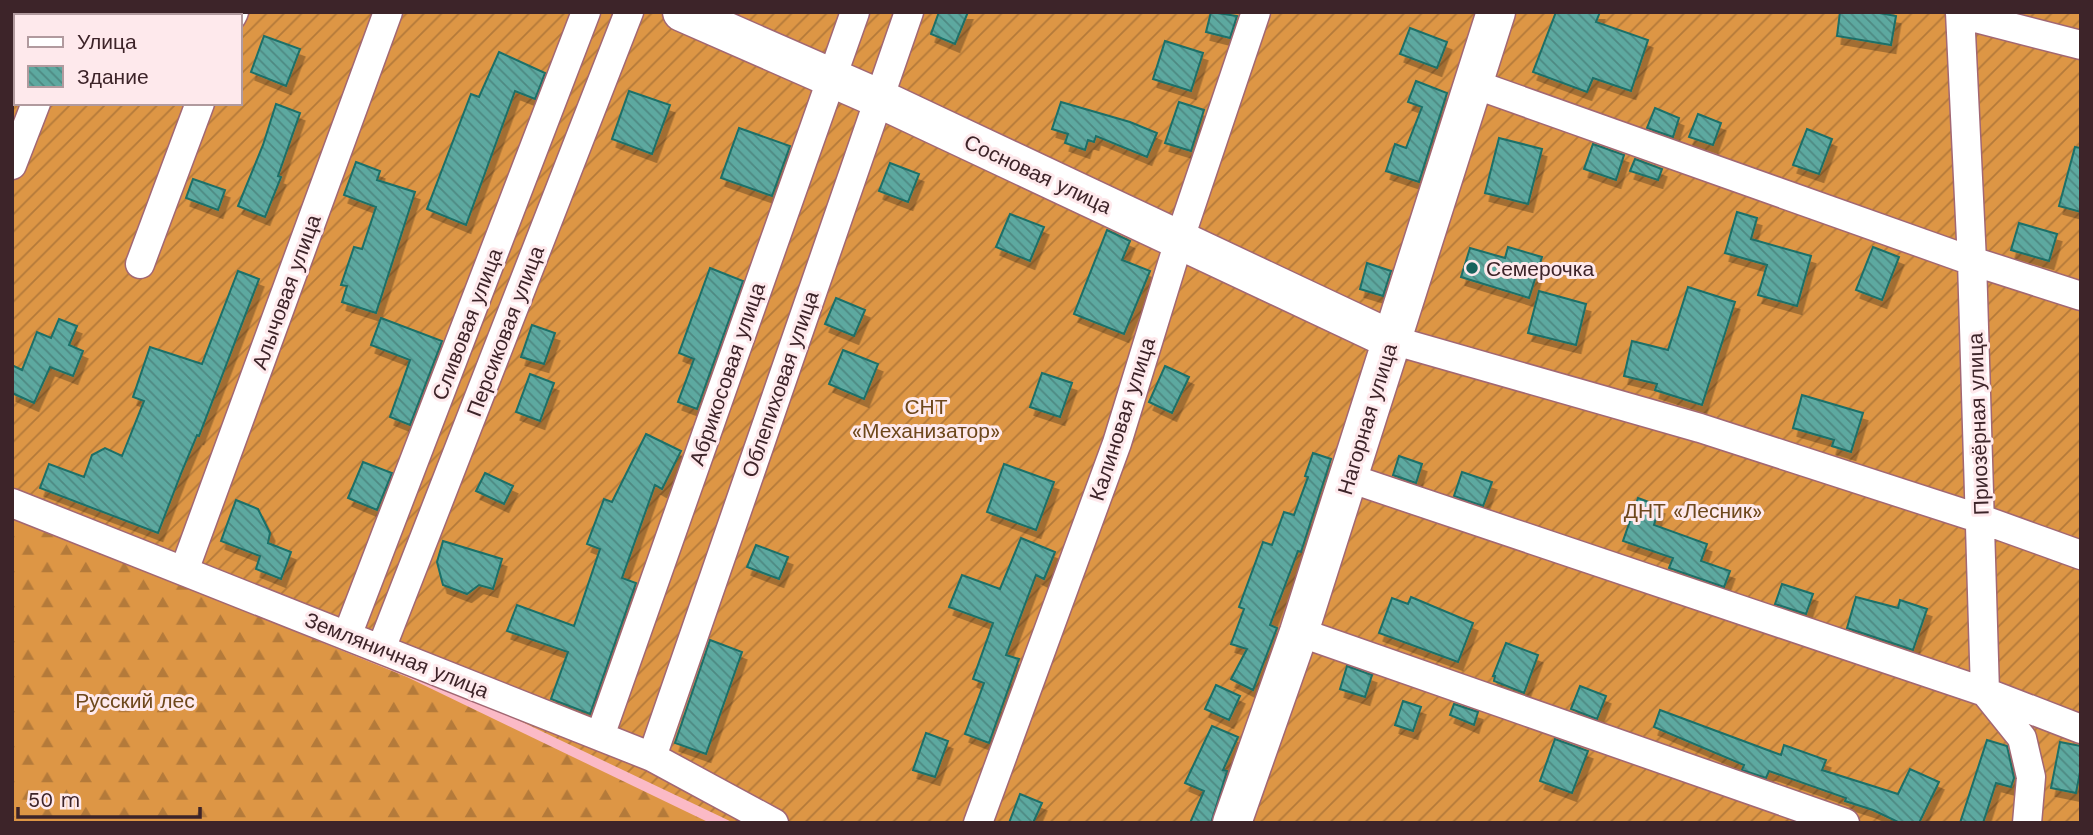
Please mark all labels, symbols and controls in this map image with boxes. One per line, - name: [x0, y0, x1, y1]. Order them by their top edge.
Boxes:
- legend: [14, 14, 242, 105]
- text: Улица: [77, 29, 137, 54]
- text: Здание: [77, 64, 149, 89]
- street label: Сосновая улица: [960, 129, 1116, 219]
- street label: Алычовая улица: [246, 211, 326, 373]
- street label: Персиковая улица: [461, 242, 549, 420]
- street label: Сливовая улица: [427, 244, 508, 403]
- place label: Семерочка: [1486, 256, 1594, 281]
- marker: Семерочка: [1464, 260, 1480, 276]
- street label: Абрикосовая улица: [684, 279, 770, 469]
- street label: Облепиховая улица: [736, 287, 824, 480]
- street label: Приозёрная улица: [1962, 332, 1994, 516]
- street label: Калиновая улица: [1084, 334, 1160, 504]
- street label: Нагорная улица: [1332, 340, 1402, 498]
- park label: СНТ «Механизатор»: [852, 394, 1000, 443]
- park label: ДНТ «Лесник»: [1624, 498, 1762, 523]
- street label: Земляничная улица: [301, 607, 493, 703]
- park label: Русский лес: [75, 688, 195, 713]
- scale bar: [18, 776, 200, 820]
- text: 50 m: [28, 787, 80, 812]

